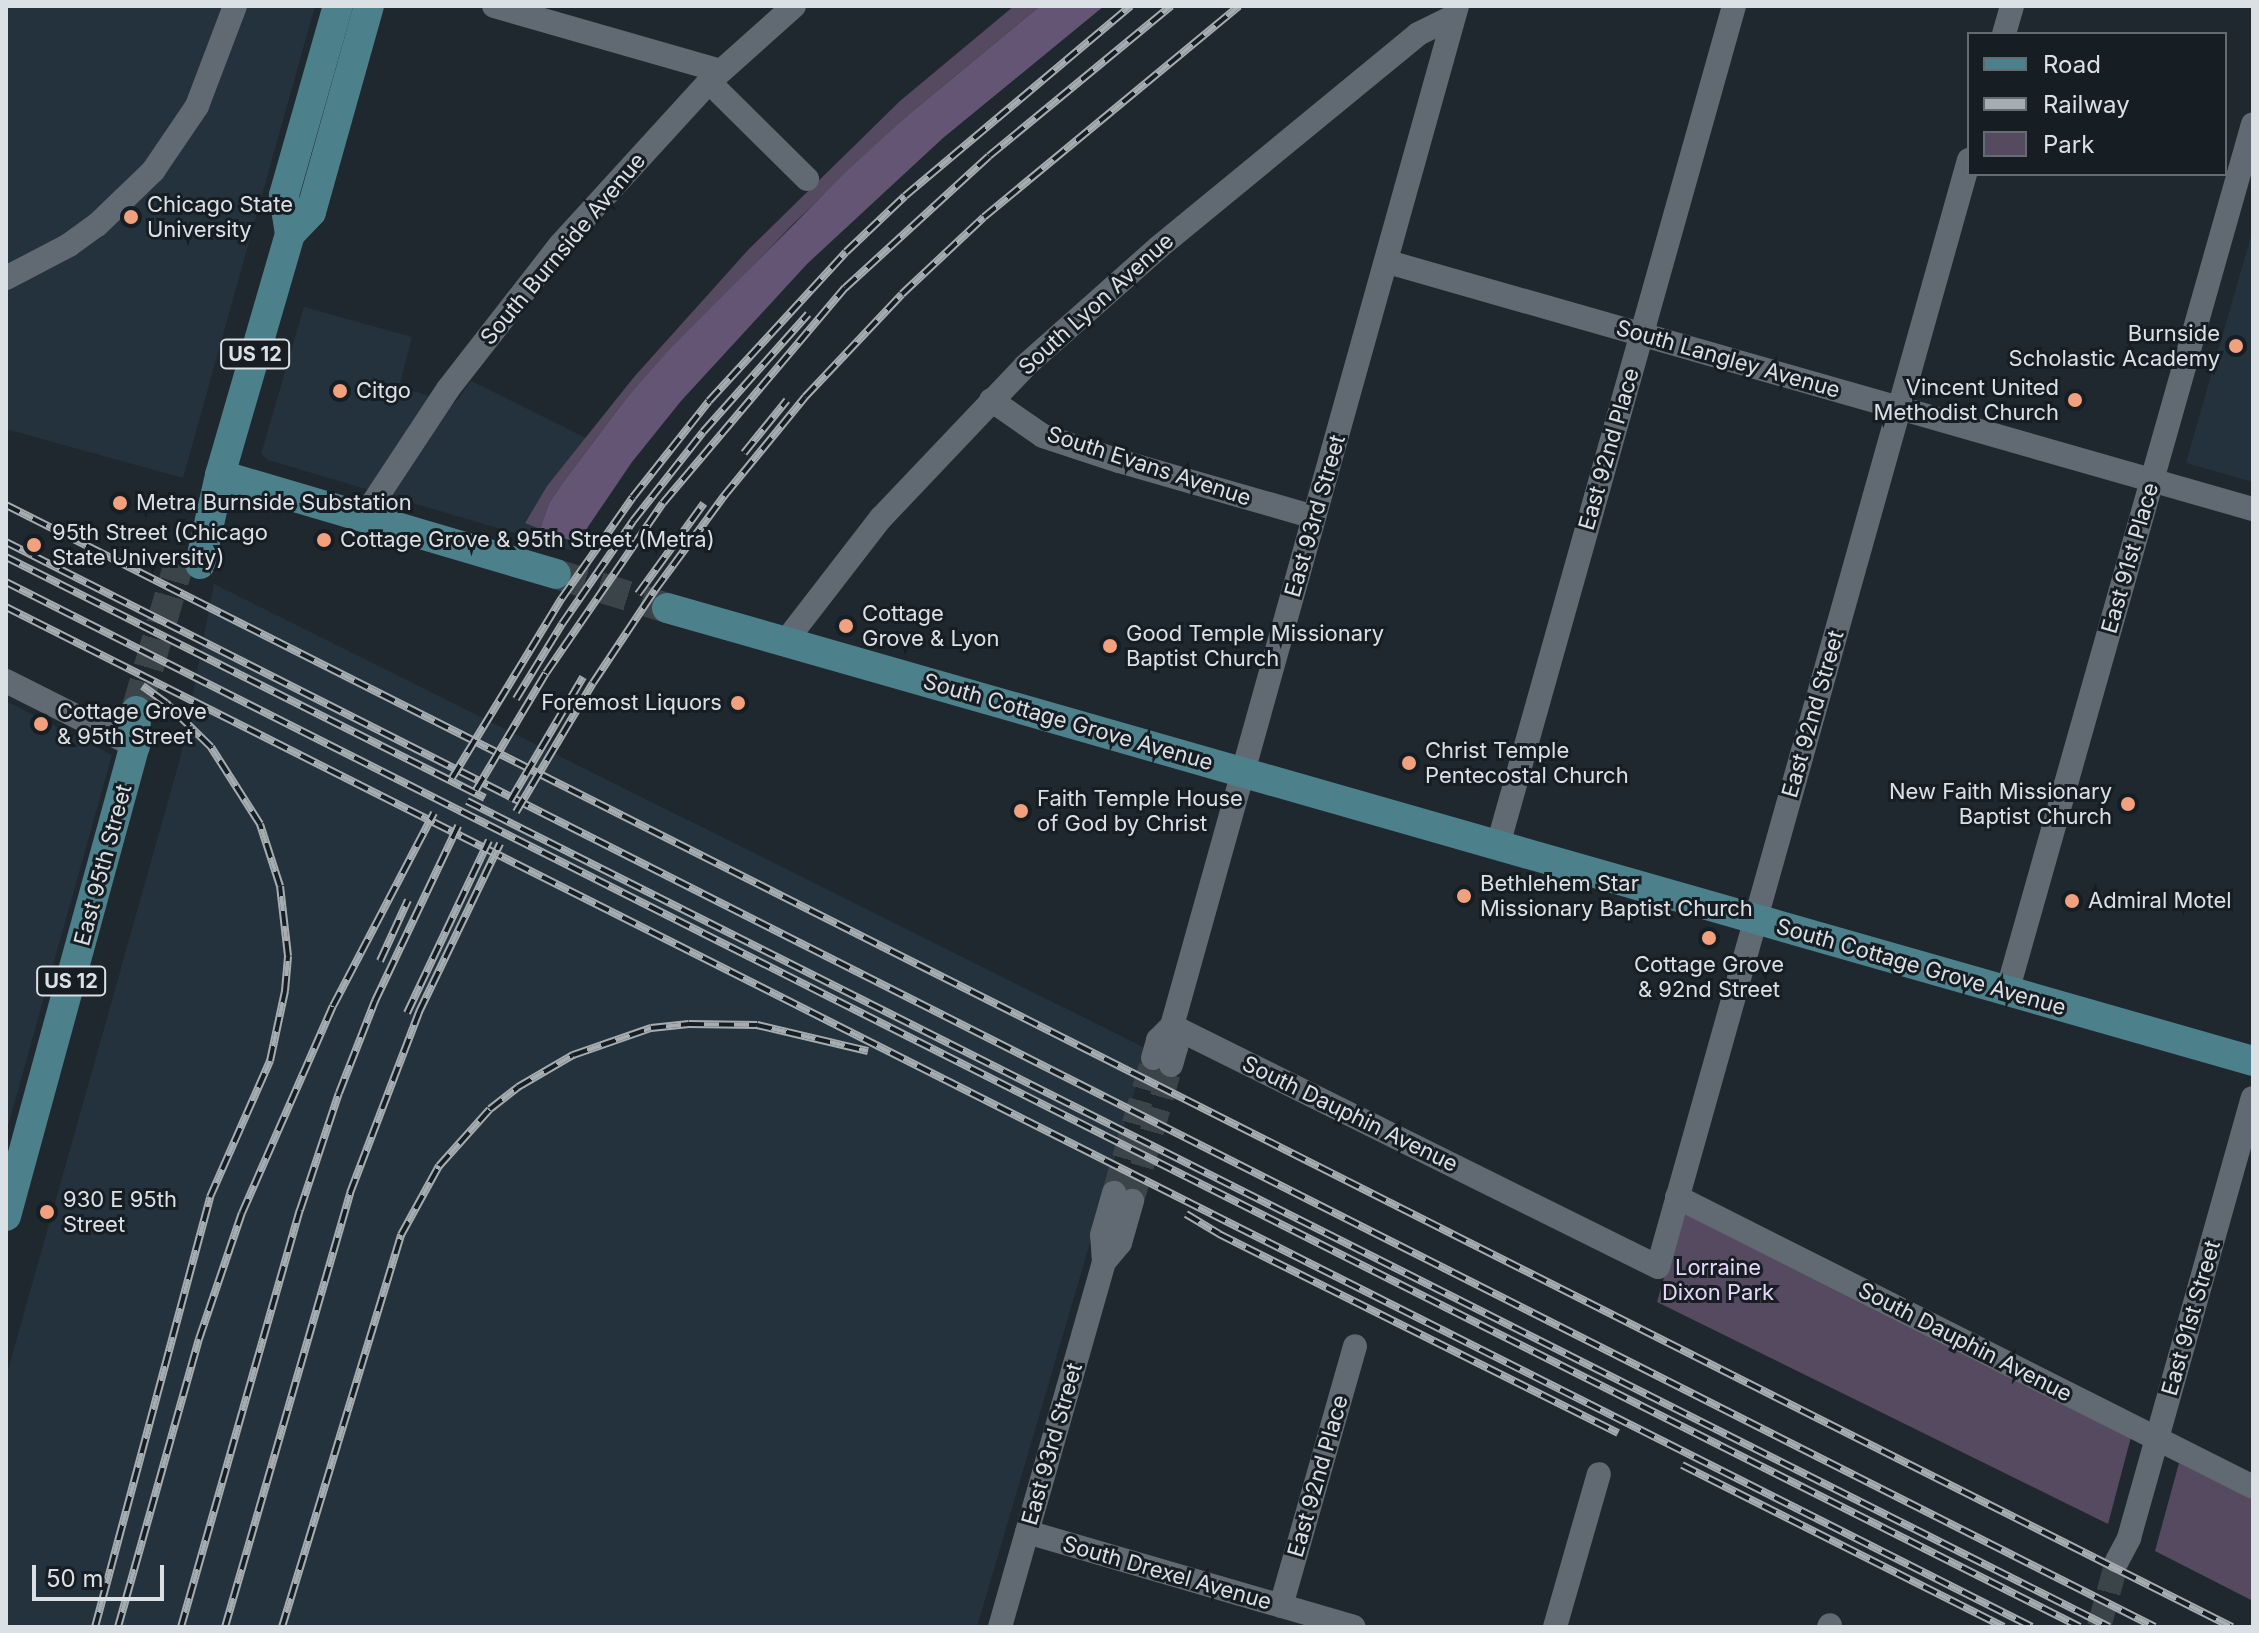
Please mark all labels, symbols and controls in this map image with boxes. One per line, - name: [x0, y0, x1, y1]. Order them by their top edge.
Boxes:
- legend: [1967, 32, 2227, 176]
- text: Road: [2043, 50, 2101, 79]
- text: Railway: [2043, 90, 2130, 119]
- text: Park: [2043, 130, 2094, 159]
- street label: South Burnside Avenue: [475, 148, 651, 350]
- place label: Chicago State University: [147, 191, 293, 242]
- marker: Chicago State University: [122, 208, 140, 226]
- street label: South Lyon Avenue: [1013, 228, 1179, 380]
- street label: South Langley Avenue: [1613, 314, 1843, 404]
- place label: Burnside Scholastic Academy: [2009, 320, 2220, 372]
- marker: Burnside Scholastic Academy: [2227, 337, 2245, 355]
- road number: US 12: [219, 338, 291, 370]
- street label: East 92nd Place: [1573, 365, 1645, 533]
- place label: Vincent United Methodist Church: [1874, 374, 2059, 426]
- place label: Citgo: [356, 378, 411, 404]
- marker: Citgo: [331, 382, 349, 400]
- marker: Vincent United Methodist Church: [2066, 391, 2084, 409]
- street label: South Evans Avenue: [1044, 421, 1254, 511]
- street label: East 93rd Street: [1279, 432, 1351, 600]
- street label: East 91st Place: [2096, 480, 2164, 636]
- place label: Metra Burnside Substation: [136, 490, 412, 516]
- marker: Metra Burnside Substation: [111, 494, 129, 512]
- place label: 95th Street (Chicago State University): [52, 519, 268, 570]
- place label: Cottage Grove & 95th Street (Metra): [340, 527, 715, 553]
- marker: Cottage Grove & 95th Street (Metra): [315, 531, 333, 549]
- marker: 95th Street (Chicago State University): [23, 534, 45, 556]
- place label: Cottage Grove & Lyon: [862, 600, 999, 652]
- marker: Cottage Grove & Lyon: [837, 617, 855, 635]
- place label: Good Temple Missionary Baptist Church: [1126, 620, 1384, 672]
- street label: East 92nd Street: [1777, 628, 1849, 800]
- marker: Good Temple Missionary Baptist Church: [1101, 637, 1119, 655]
- street label: South Cottage Grove Avenue: [920, 668, 1216, 776]
- place label: Foremost Liquors: [541, 690, 722, 716]
- marker: Foremost Liquors: [729, 694, 747, 712]
- place label: Cottage Grove & 95th Street: [57, 698, 207, 750]
- marker: Cottage Grove & 95th Street: [32, 715, 50, 733]
- place label: Christ Temple Pentecostal Church: [1425, 737, 1629, 788]
- marker: Christ Temple Pentecostal Church: [1400, 754, 1418, 772]
- place label: New Faith Missionary Baptist Church: [1889, 778, 2112, 830]
- street label: East 95th Street: [69, 781, 137, 949]
- place label: Faith Temple House of God by Christ: [1037, 785, 1243, 836]
- marker: New Faith Missionary Baptist Church: [2119, 795, 2137, 813]
- marker: Faith Temple House of God by Christ: [1012, 802, 1030, 820]
- place label: Bethlehem Star Missionary Baptist Church: [1480, 870, 1753, 922]
- marker: Bethlehem Star Missionary Baptist Church: [1455, 887, 1473, 905]
- place label: Admiral Motel: [2088, 888, 2232, 914]
- marker: Admiral Motel: [2063, 892, 2081, 910]
- street label: South Cottage Grove Avenue: [1773, 913, 2069, 1021]
- marker: Cottage Grove & 92nd Street: [1700, 929, 1718, 947]
- place label: Cottage Grove & 92nd Street: [1634, 951, 1784, 1002]
- road number: US 12: [35, 965, 107, 997]
- street label: South Dauphin Avenue: [1238, 1050, 1462, 1178]
- place label: 930 E 95th Street: [63, 1186, 177, 1238]
- marker: 930 E 95th Street: [38, 1203, 56, 1221]
- street label: East 91st Street: [2156, 1237, 2226, 1399]
- park label: Lorraine Dixon Park: [1662, 1254, 1774, 1306]
- street label: South Dauphin Avenue: [1854, 1277, 2076, 1407]
- street label: East 93rd Street: [1016, 1360, 1088, 1528]
- street label: East 92nd Place: [1282, 1392, 1354, 1560]
- street label: South Drexel Avenue: [1060, 1531, 1274, 1615]
- scale bar: [36, 1549, 168, 1599]
- text: 50 m: [46, 1564, 104, 1593]

